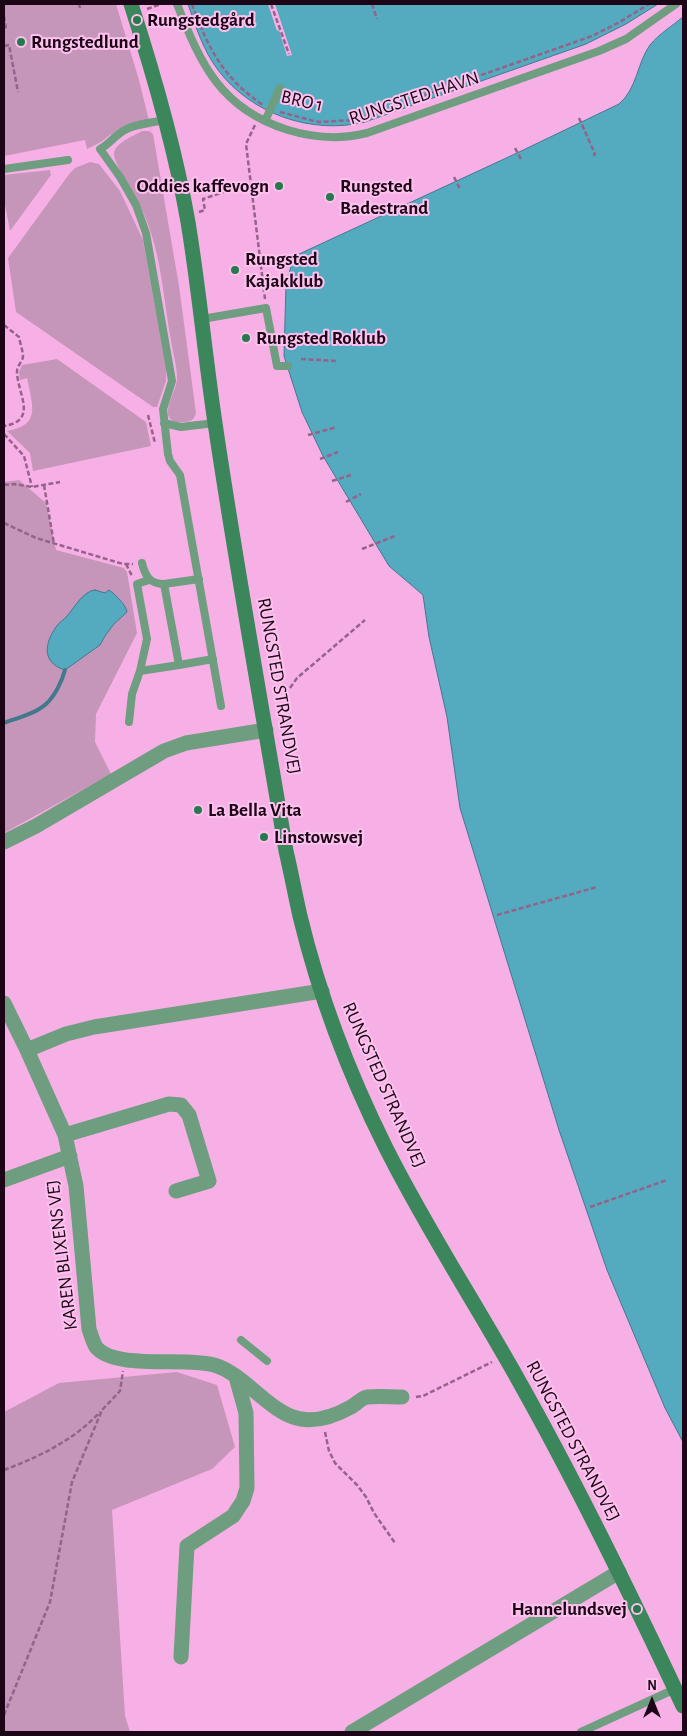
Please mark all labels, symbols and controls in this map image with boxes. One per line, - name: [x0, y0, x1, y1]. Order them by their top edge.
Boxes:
- place label: Rungstedgård: [147, 9, 255, 31]
- marker: Rungstedgård: [131, 14, 143, 26]
- place label: Rungstedlund: [31, 31, 139, 53]
- marker: Rungstedlund: [15, 36, 27, 48]
- street label: RUNGSTED HAVN: [346, 66, 482, 130]
- street label: BRO 1: [279, 85, 325, 117]
- place label: Oddies kaffevogn: [136, 175, 269, 197]
- place label: Rungsted Badestrand: [340, 175, 428, 219]
- marker: Oddies kaffevogn: [273, 180, 285, 192]
- marker: Rungsted Badestrand: [324, 191, 336, 203]
- place label: Rungsted Kajakklub: [245, 248, 323, 292]
- marker: Rungsted Kajakklub: [229, 264, 241, 276]
- place label: Rungsted Roklub: [256, 327, 386, 349]
- marker: Rungsted Roklub: [240, 332, 252, 344]
- street label: RUNGSTED STRANDVEJ: [252, 596, 306, 776]
- place label: La Bella Vita: [208, 799, 302, 821]
- marker: La Bella Vita: [192, 804, 204, 816]
- place label: Linstowsvej: [274, 826, 363, 848]
- marker: Linstowsvej: [258, 831, 270, 843]
- street label: RUNGSTED STRANDVEJ: [337, 999, 431, 1171]
- street label: KAREN BLIXENS VEJ: [41, 1178, 83, 1332]
- street label: RUNGSTED STRANDVEJ: [521, 1357, 625, 1525]
- place label: Hannelundsvej: [511, 1598, 627, 1620]
- marker: Hannelundsvej: [631, 1603, 643, 1615]
- north arrow: [627, 1676, 677, 1726]
- text: N: [647, 1679, 657, 1693]

